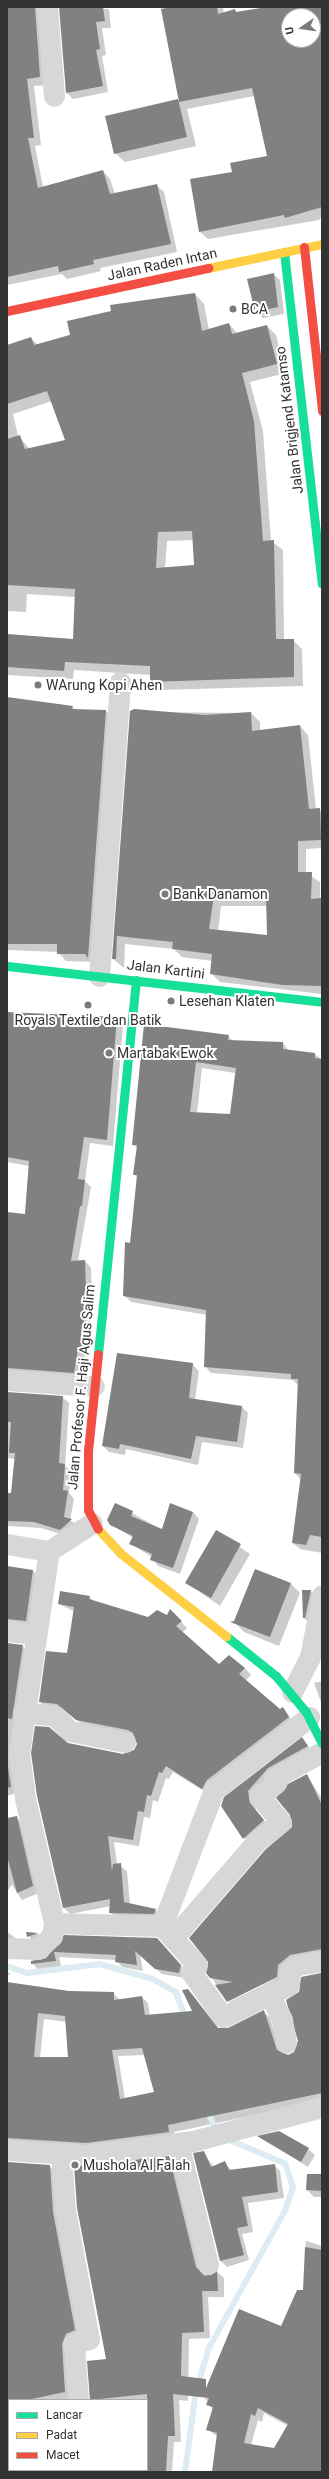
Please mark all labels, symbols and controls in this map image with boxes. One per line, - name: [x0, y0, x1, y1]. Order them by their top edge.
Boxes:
- north arrow: [281, 8, 321, 48]
- text: U: [283, 26, 297, 36]
- street label: Jalan Raden Intan: [106, 244, 218, 284]
- place label: BCA: [241, 301, 268, 317]
- marker: BCA: [228, 304, 238, 314]
- street label: Jalan Brigjend Katamso: [272, 345, 306, 495]
- place label: WArung Kopi Ahen: [46, 677, 162, 693]
- marker: WArung Kopi Ahen: [33, 680, 43, 690]
- place label: Bank Danamon: [173, 886, 268, 902]
- marker: Bank Danamon: [160, 889, 170, 899]
- street label: Jalan Kartini: [126, 956, 206, 982]
- place label: Lesehan Klaten: [179, 993, 275, 1009]
- marker: Lesehan Klaten: [166, 996, 176, 1006]
- marker: Royals Textile dan Batik: [83, 1000, 93, 1010]
- place label: Royals Textile dan Batik: [14, 1012, 162, 1028]
- place label: Martabak Ewok: [117, 1045, 214, 1061]
- marker: Martabak Ewok: [104, 1048, 114, 1058]
- street label: Jalan Profesor F. Haji Agus Salim: [64, 1284, 98, 1490]
- place label: Mushola Al Falah: [83, 2157, 190, 2173]
- marker: Mushola Al Falah: [70, 2160, 80, 2170]
- legend: [8, 2399, 148, 2471]
- text: Lancar: [46, 2408, 83, 2422]
- text: Padat: [46, 2428, 77, 2442]
- text: Macet: [46, 2448, 80, 2462]

